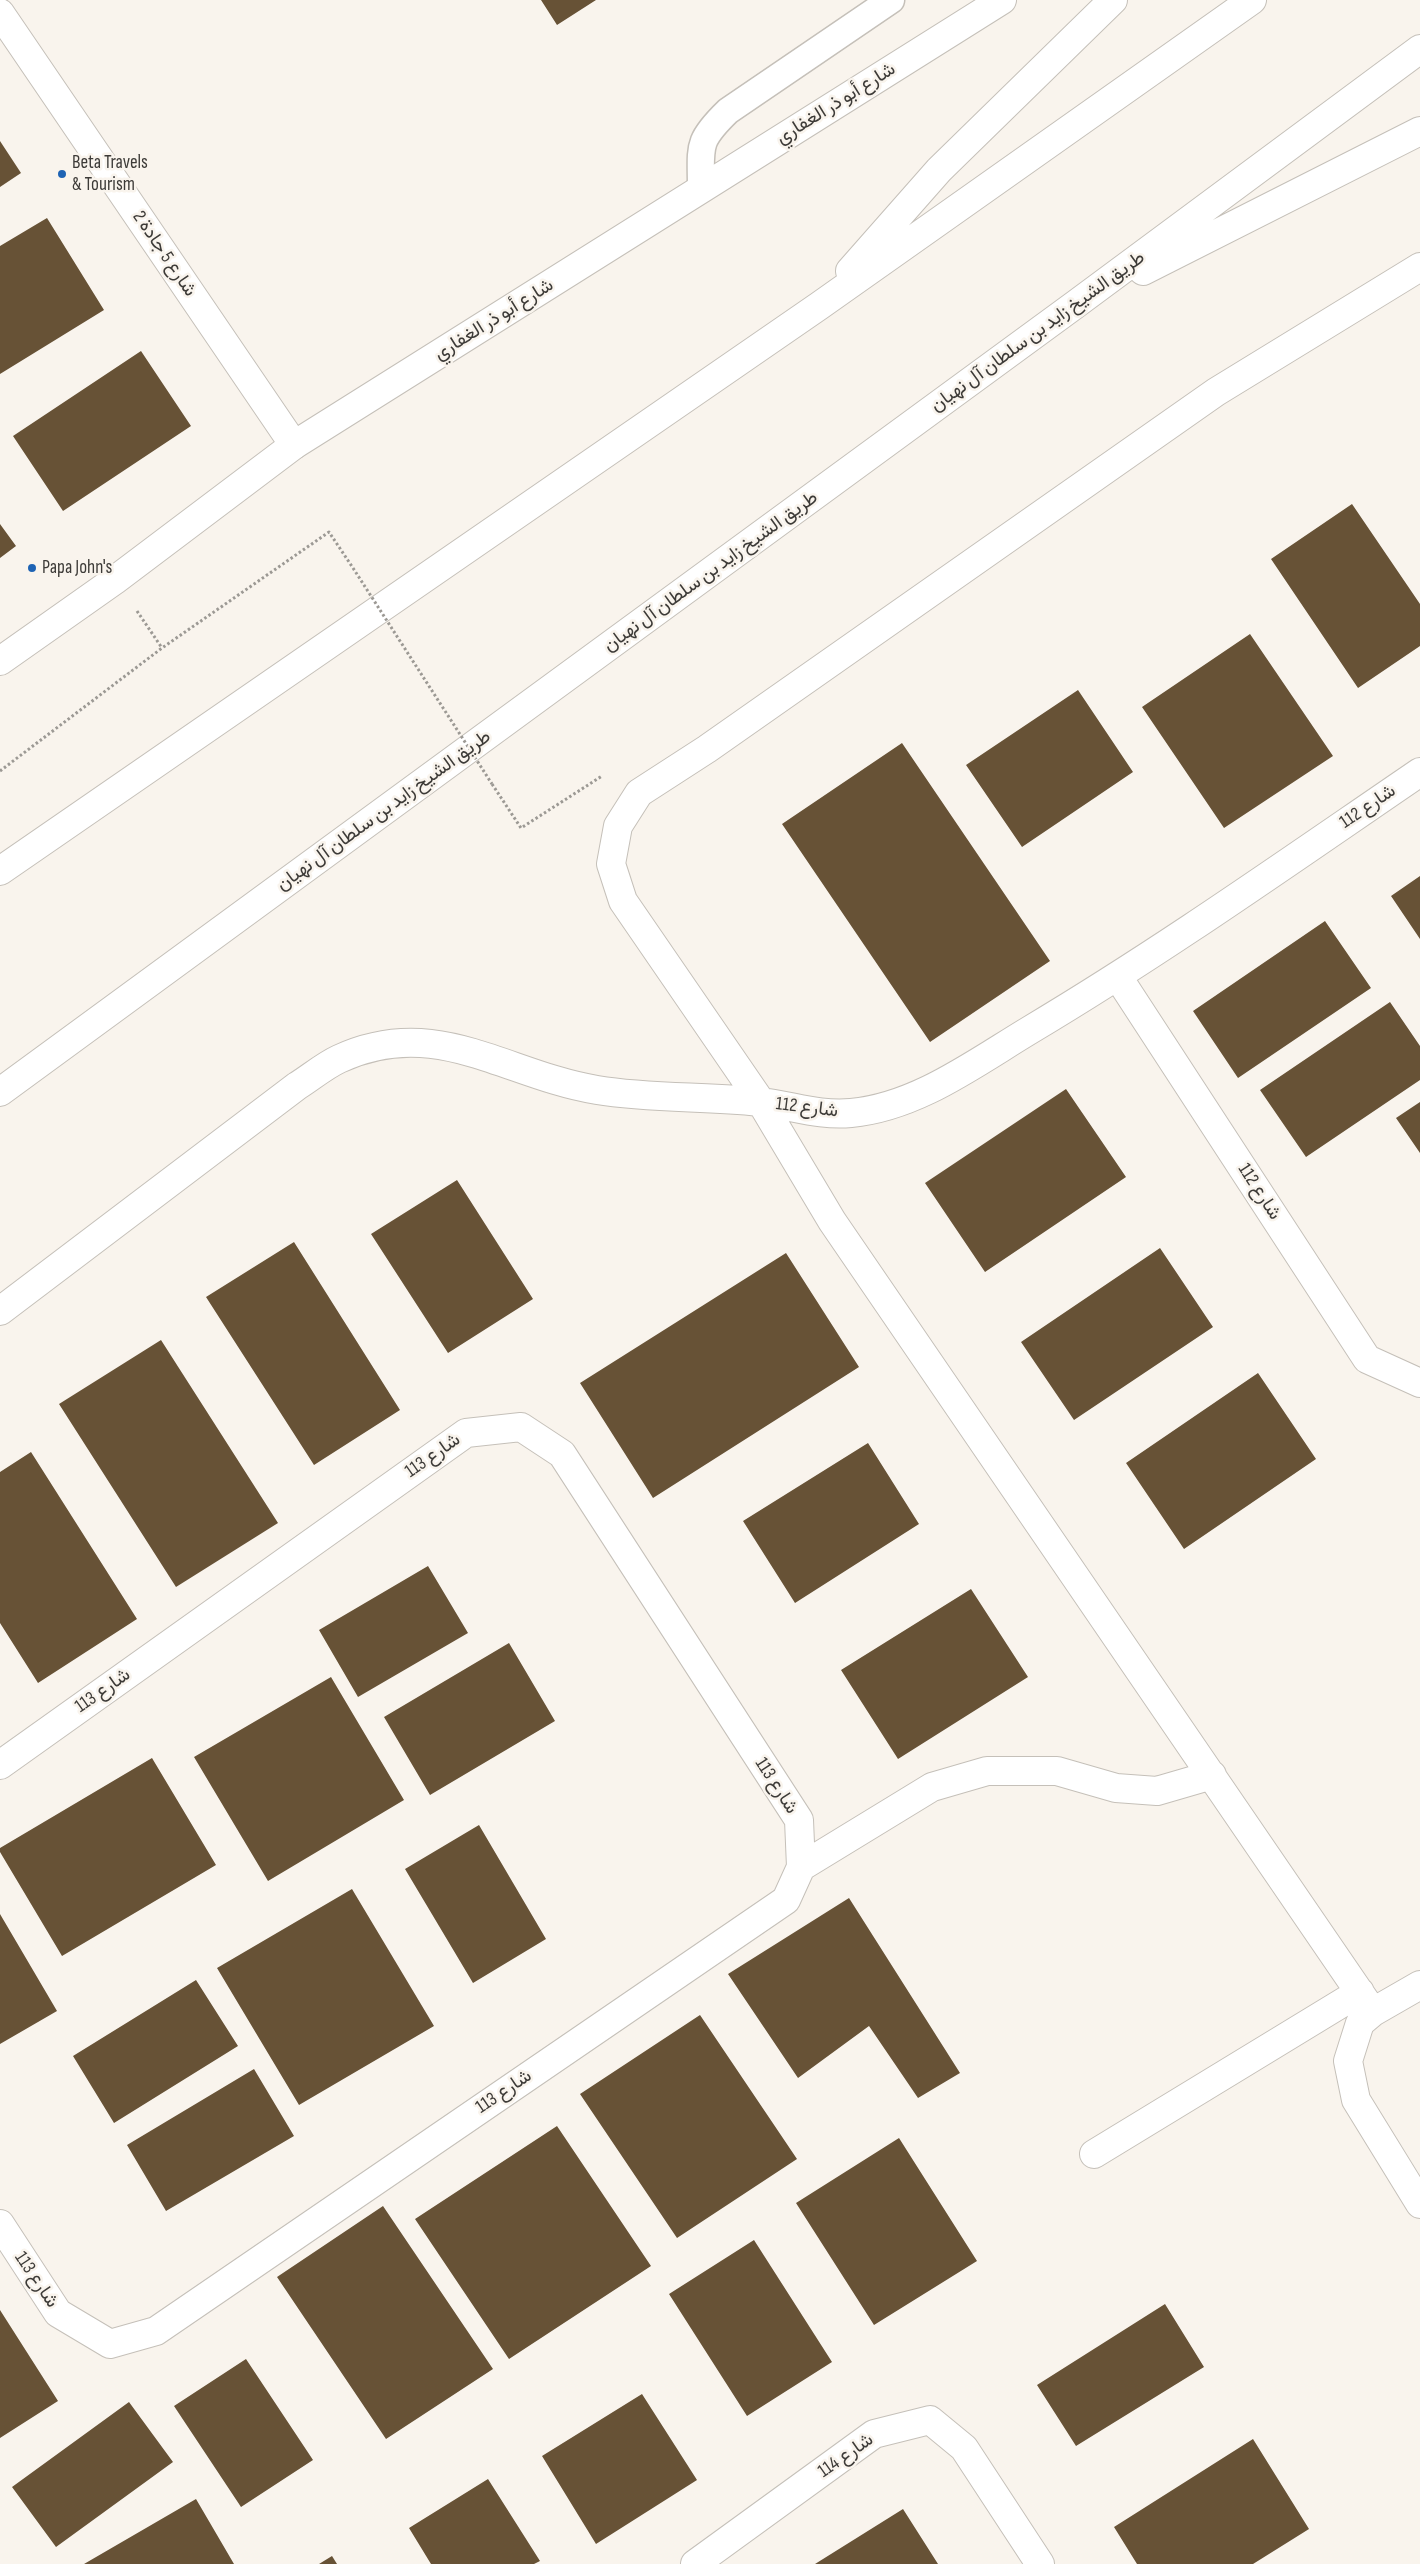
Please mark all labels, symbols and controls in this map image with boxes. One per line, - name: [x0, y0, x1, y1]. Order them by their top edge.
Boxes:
- street label: شارع أبو ذر الغفاري: [772, 58, 900, 150]
- place label: Beta Travels & Tourism: [72, 152, 148, 196]
- marker: Beta Travels & Tourism: [56, 168, 68, 180]
- street label: شارع 5 جادة 2: [127, 207, 201, 301]
- street label: طريق الشيخ زايد بن سلطان آل نهيان: [926, 247, 1150, 417]
- street label: شارع أبو ذر الغفاري: [430, 274, 558, 366]
- street label: طريق الشيخ زايد بن سلطان آل نهيان: [599, 487, 823, 657]
- place label: Papa John's: [42, 557, 112, 579]
- marker: Papa John's: [26, 562, 38, 574]
- street label: طريق الشيخ زايد بن سلطان آل نهيان: [272, 726, 496, 896]
- street label: شارع 112: [1336, 780, 1400, 834]
- street label: شارع 112: [775, 1093, 839, 1123]
- street label: شارع 112: [1232, 1160, 1286, 1224]
- street label: شارع 113: [401, 1429, 465, 1483]
- street label: شارع 113: [71, 1664, 135, 1718]
- street label: شارع 113: [749, 1754, 803, 1818]
- street label: شارع 113: [472, 2065, 536, 2119]
- street label: شارع 113: [9, 2248, 63, 2312]
- street label: شارع 114: [814, 2429, 878, 2483]

